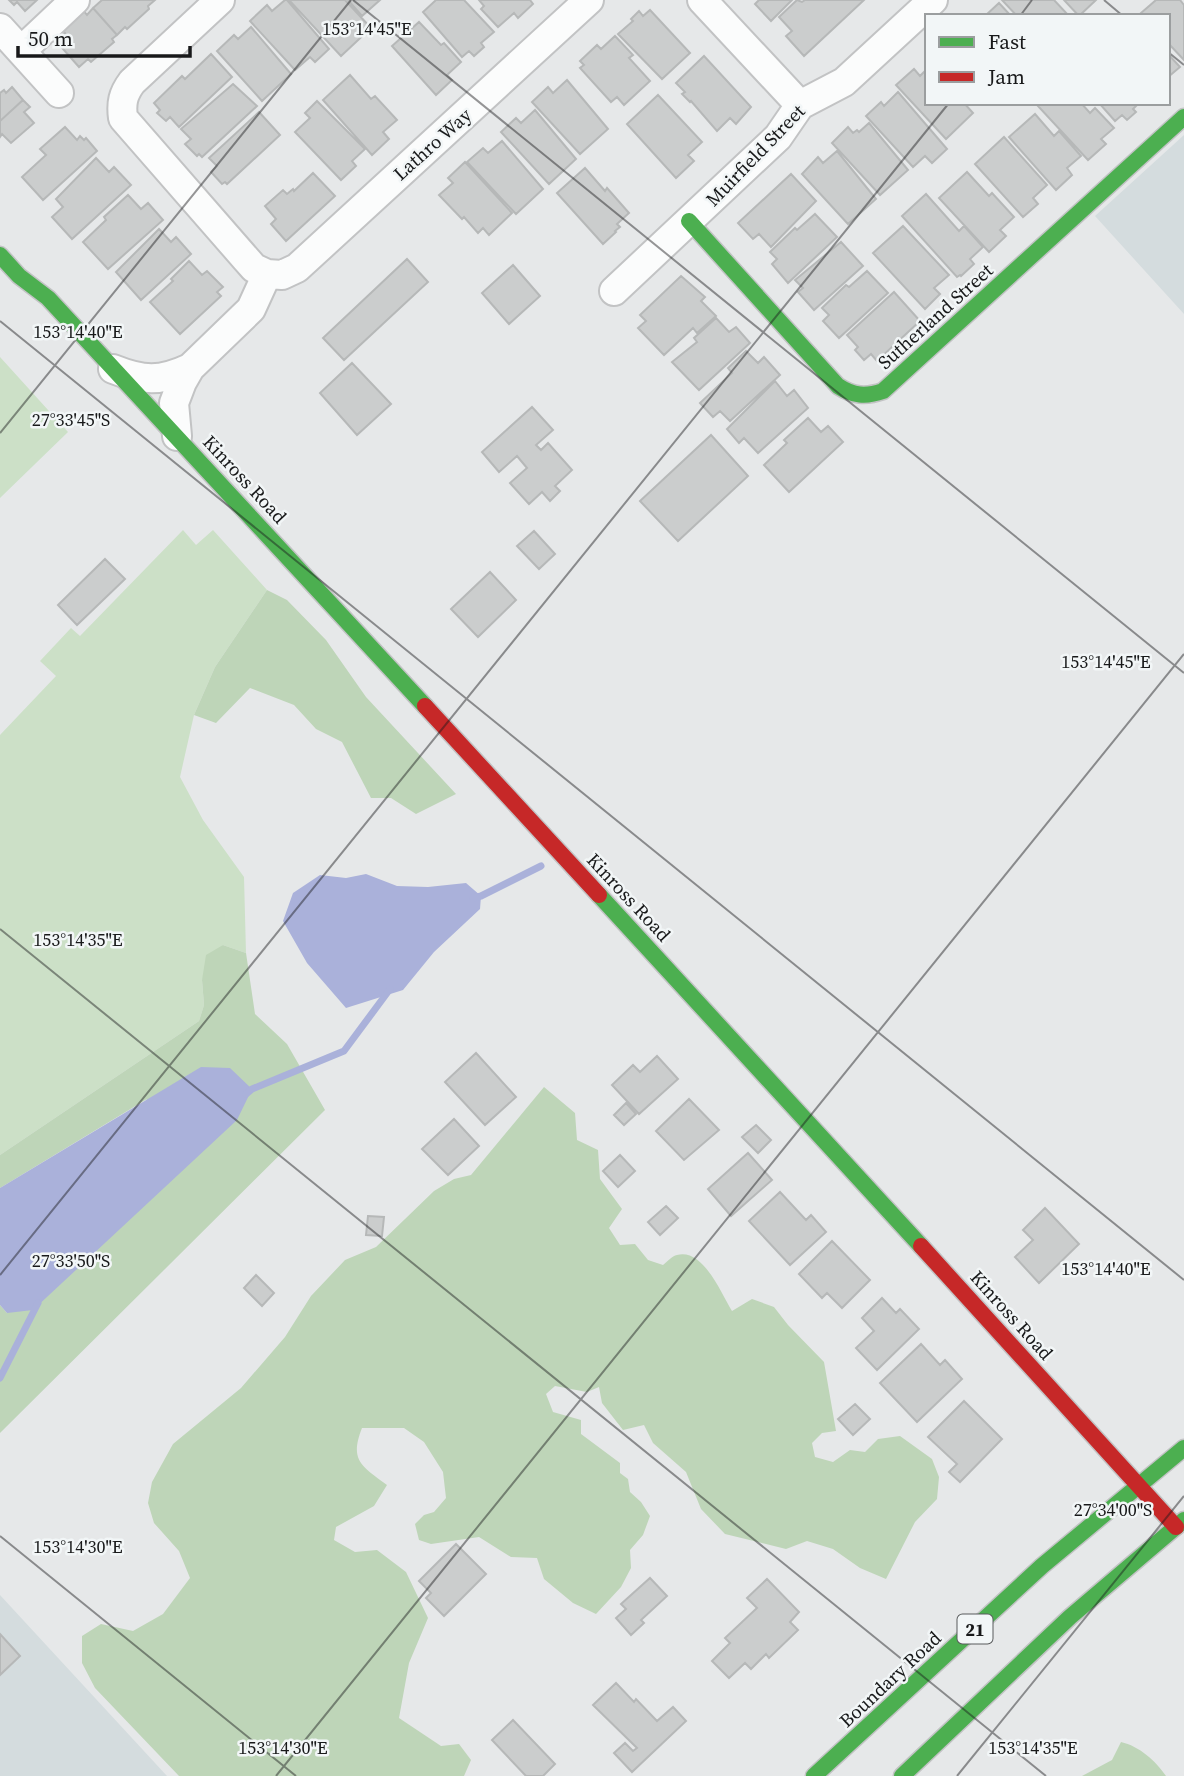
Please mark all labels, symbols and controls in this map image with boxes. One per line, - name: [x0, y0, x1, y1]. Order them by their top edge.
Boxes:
- scale bar: [18, 14, 189, 58]
- legend: [925, 14, 1170, 105]
- text: 153°14'45"E: [322, 16, 412, 41]
- text: 50 m: [28, 24, 73, 53]
- text: Fast: [988, 27, 1026, 56]
- text: Jam: [987, 62, 1025, 91]
- street label: Muirfield Street: [700, 98, 811, 212]
- street label: Lathro Way: [387, 102, 477, 186]
- street label: Sutherland Street: [872, 257, 999, 375]
- text: 153°14'40"E: [33, 319, 123, 344]
- text: 27°33'45"S: [32, 407, 110, 432]
- street label: Kinross Road: [197, 429, 293, 529]
- text: 153°14'45"E: [1061, 649, 1151, 674]
- street label: Kinross Road: [581, 847, 677, 947]
- text: 153°14'35"E: [33, 927, 123, 952]
- text: 27°33'50"S: [32, 1248, 110, 1273]
- text: 153°14'40"E: [1061, 1256, 1151, 1281]
- street label: Kinross Road: [965, 1265, 1059, 1366]
- text: 27°34'00"S: [1074, 1497, 1152, 1522]
- text: 153°14'30"E: [33, 1534, 123, 1559]
- road number: 21: [958, 1614, 992, 1644]
- street label: Boundary Road: [833, 1625, 947, 1733]
- text: 153°14'30"E: [238, 1735, 328, 1760]
- text: 153°14'35"E: [988, 1735, 1078, 1760]

